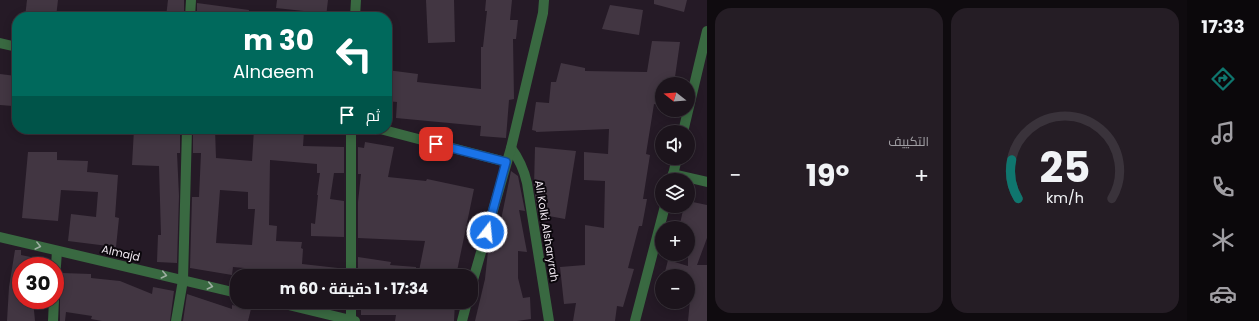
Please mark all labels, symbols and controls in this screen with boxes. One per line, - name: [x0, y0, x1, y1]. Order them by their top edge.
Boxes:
- text: 17:33: [1201, 14, 1245, 39]
- text: 30 m: [243, 21, 314, 60]
- icon: left: [328, 28, 380, 80]
- text: Alnaeem: [233, 59, 314, 84]
- icon: directions: [1209, 65, 1237, 93]
- north arrow: [655, 77, 695, 117]
- map controls: [655, 77, 695, 309]
- icon: arrive: [336, 104, 358, 126]
- text: ثم: [366, 105, 380, 126]
- icon: music: [1209, 119, 1237, 147]
- button: sound: [655, 125, 695, 165]
- pin: [419, 127, 453, 161]
- text: التكييف: [888, 132, 929, 151]
- icon: arrive: [425, 133, 447, 155]
- text: 25: [1040, 137, 1090, 196]
- text: 19°: [806, 154, 849, 197]
- text: −: [729, 160, 741, 191]
- text: +: [914, 160, 929, 191]
- button: layers: [655, 173, 695, 213]
- icon: phone: [1209, 173, 1237, 201]
- street label: Ali Kolki Alsharyrah: [531, 179, 563, 283]
- text: km/h: [1046, 187, 1084, 207]
- position arrow: [466, 211, 508, 253]
- button: +: [655, 221, 695, 261]
- icon: climate: [1209, 226, 1237, 254]
- one-way arrow: [34, 241, 41, 250]
- street label: Almajd: [100, 241, 142, 265]
- speed limit sign: 30: [12, 257, 64, 309]
- button: −: [655, 269, 695, 309]
- one-way arrow: [161, 271, 168, 279]
- text: 17:34 · 1 دقيقة · 60 m: [280, 278, 428, 299]
- icon: car: [1209, 280, 1237, 308]
- one-way arrow: [207, 282, 213, 290]

